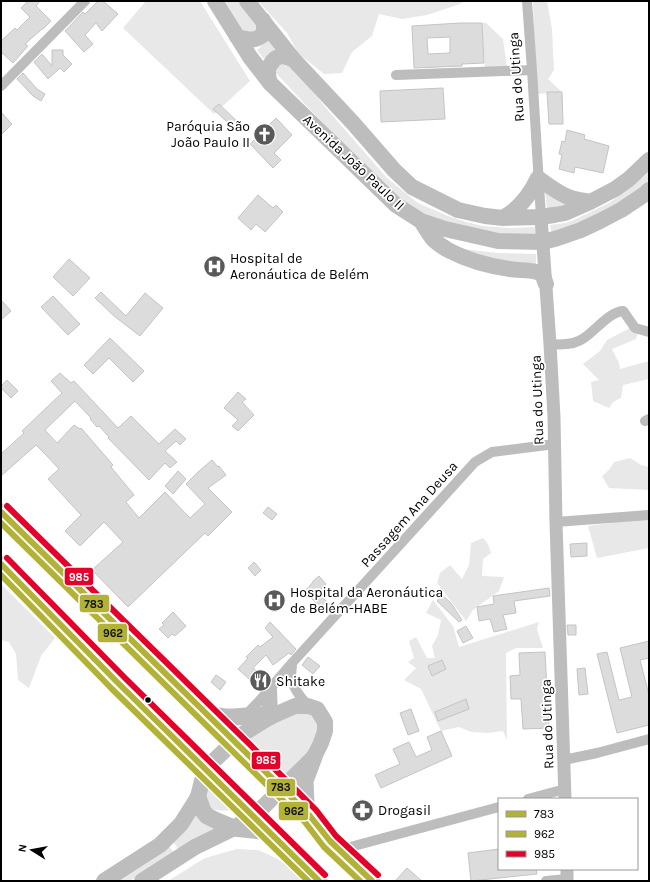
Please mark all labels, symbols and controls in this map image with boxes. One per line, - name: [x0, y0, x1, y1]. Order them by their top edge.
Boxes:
- street label: Rua do Utinga: [505, 31, 528, 122]
- street label: Avenida João Paulo II: [299, 111, 408, 214]
- place label: Paróquia São João Paulo II: [166, 118, 250, 151]
- church icon: Paróquia São João Paulo II: [252, 121, 278, 147]
- place label: Hospital de Aeronáutica de Belém: [230, 250, 369, 283]
- hospital icon: Hospital de Aeronáutica de Belém: [202, 253, 228, 279]
- street label: Rua do Utinga: [527, 355, 548, 445]
- street label: Passagem Ana Deusa: [357, 458, 461, 571]
- line badge: 985: [64, 567, 94, 586]
- text: 985: [69, 571, 89, 584]
- place label: Hospital da Aeronáutica de Belém-HABE: [290, 584, 443, 617]
- hospital icon: Hospital da Aeronáutica de Belém-HABE: [261, 587, 287, 613]
- line badge: 783: [79, 594, 110, 613]
- text: 783: [84, 598, 104, 611]
- line badge: 962: [97, 623, 128, 643]
- text: 962: [103, 627, 123, 640]
- restaurant icon: Shitake: [247, 668, 273, 694]
- place label: Shitake: [276, 673, 325, 690]
- street label: Rua do Utinga: [537, 679, 558, 769]
- unlabelled marker: [143, 695, 153, 705]
- line badge: 985: [251, 751, 281, 770]
- text: 985: [256, 754, 276, 767]
- line badge: 783: [266, 778, 296, 797]
- text: 783: [271, 781, 291, 794]
- pharmacy icon: Drogasil: [350, 797, 376, 823]
- legend: [498, 798, 638, 870]
- line badge: 962: [278, 801, 309, 821]
- place label: Drogasil: [378, 802, 431, 819]
- text: 962: [284, 805, 304, 818]
- text: 783: [534, 807, 554, 821]
- text: 962: [534, 827, 555, 841]
- north arrow: [12, 830, 52, 870]
- text: N: [16, 843, 30, 853]
- text: 985: [534, 847, 555, 861]

